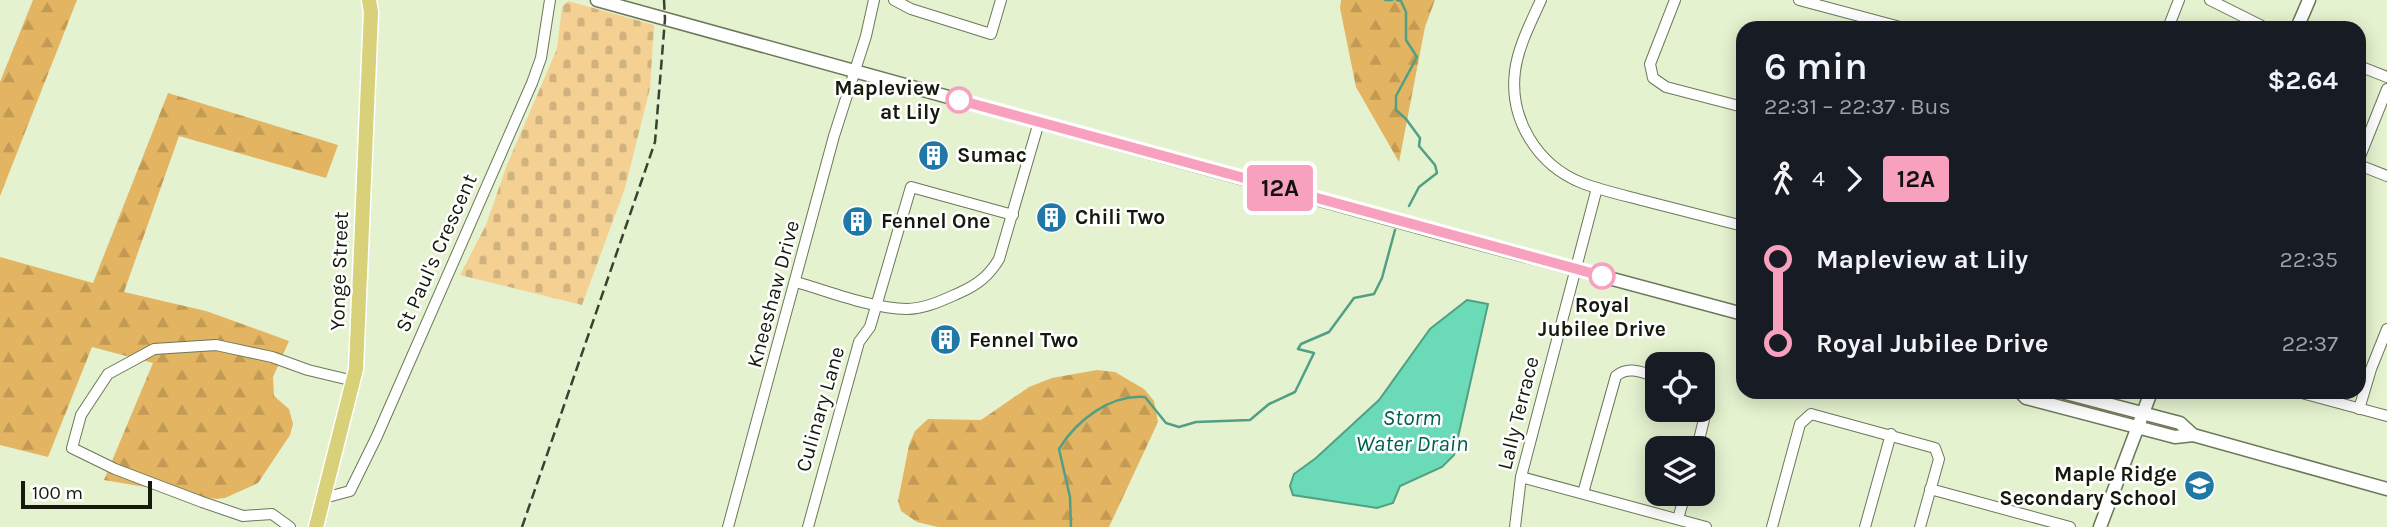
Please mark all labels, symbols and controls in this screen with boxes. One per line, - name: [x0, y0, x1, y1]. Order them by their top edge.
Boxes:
- text: 6 min: [1764, 44, 1868, 89]
- text: $2.64: [2268, 65, 2338, 96]
- place label: Mapleview at Lily: [834, 76, 940, 124]
- marker: Mapleview at Lily: [946, 87, 972, 113]
- text: 22:31 – 22:37 · Bus: [1764, 93, 1951, 120]
- building icon: Sumac: [917, 138, 951, 172]
- place label: Sumac: [957, 143, 1027, 167]
- icon: walk: [1764, 160, 1802, 198]
- icon: forward: [1835, 160, 1873, 198]
- line badge: 12A: [1240, 165, 1320, 211]
- text: 4: [1812, 165, 1825, 192]
- text: 12A: [1897, 165, 1935, 193]
- street label: St Paul's Crescent: [390, 170, 482, 336]
- text: 12A: [1261, 174, 1299, 202]
- building icon: Chili Two: [1035, 200, 1069, 234]
- building icon: Fennel One: [841, 204, 875, 238]
- place label: Chili Two: [1075, 205, 1165, 229]
- place label: Fennel One: [881, 209, 991, 233]
- street label: Yonge Street: [325, 211, 353, 331]
- street label: Kneeshaw Drive: [742, 218, 804, 370]
- text: Mapleview at Lily: [1816, 244, 2028, 275]
- text: 22:35: [2279, 246, 2338, 273]
- marker: Royal Jubilee Drive: [1589, 263, 1615, 289]
- place label: Royal Jubilee Drive: [1538, 293, 1666, 341]
- building icon: Fennel Two: [929, 323, 963, 357]
- place label: Fennel Two: [969, 328, 1078, 352]
- text: Royal Jubilee Drive: [1816, 328, 2048, 359]
- text: 22:37: [2282, 330, 2338, 357]
- street label: Culinary Lane: [791, 344, 849, 474]
- map controls: [1645, 352, 1715, 506]
- button: locate: [1645, 352, 1715, 422]
- street label: Lally Terrace: [1492, 354, 1544, 472]
- water label: Storm Water Drain: [1356, 404, 1468, 457]
- button: layers: [1645, 436, 1715, 506]
- place label: Maple Ridge Secondary School: [1999, 462, 2177, 510]
- school or university icon: Maple Ridge Secondary School: [2183, 469, 2217, 503]
- scale bar: [21, 478, 152, 510]
- text: 100 m: [32, 482, 83, 504]

